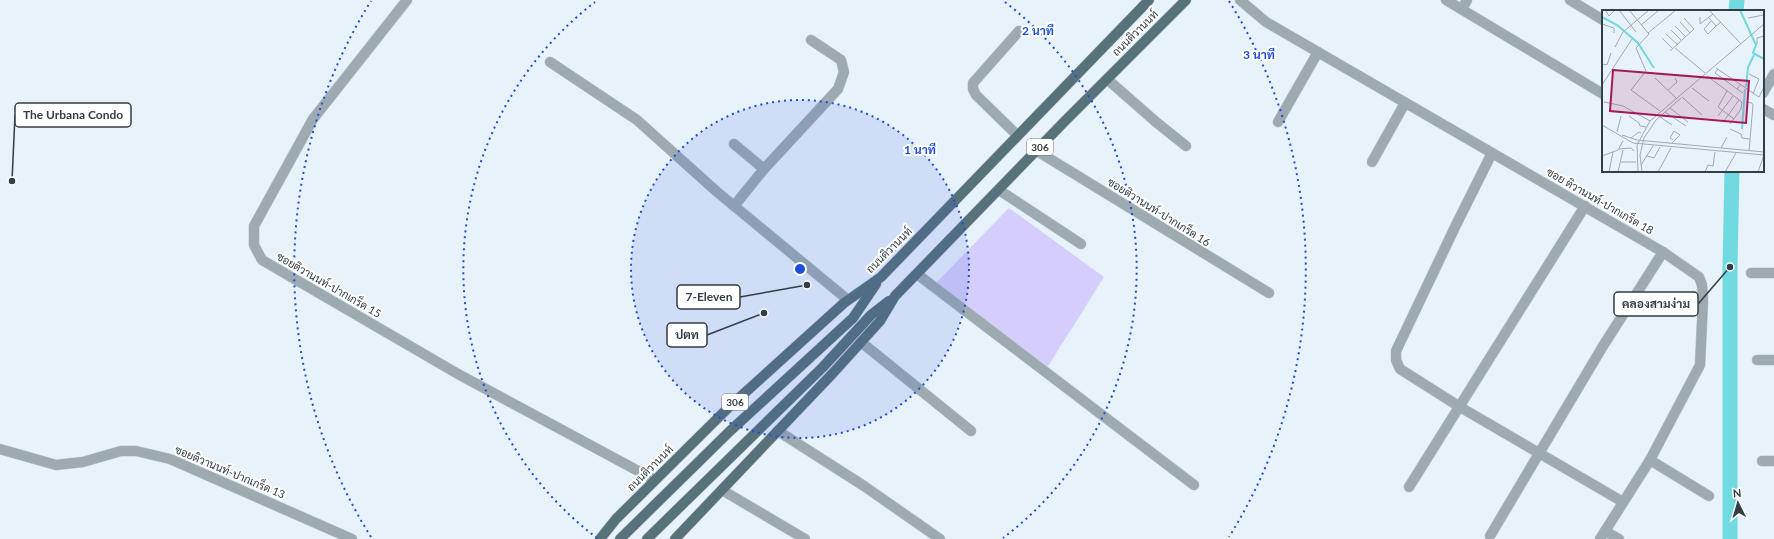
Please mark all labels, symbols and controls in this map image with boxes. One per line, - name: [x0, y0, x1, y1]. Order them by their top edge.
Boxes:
- street label: ถนนติวานนท์: [1108, 6, 1160, 58]
- inset map: [1602, 10, 1764, 172]
- text: 2 นาที: [1022, 23, 1054, 38]
- text: 3 นาที: [1243, 47, 1275, 62]
- callout: The Urbana Condo: [15, 103, 131, 127]
- text: The Urbana Condo: [23, 107, 123, 122]
- road number: 306: [1027, 139, 1053, 155]
- text: 1 นาที: [904, 142, 936, 157]
- street label: ซอย ติวานนท์-ปากเกร็ด 18: [1544, 163, 1657, 237]
- street label: ซอยติวานนท์-ปากเกร็ด 16: [1106, 173, 1214, 248]
- street label: ถนนติวานนท์: [862, 223, 914, 275]
- street label: ซอยติวานนท์-ปากเกร็ด 15: [275, 248, 385, 320]
- centre of rings: [793, 262, 807, 276]
- callout: 7-Eleven: [677, 285, 740, 309]
- text: 7-Eleven: [686, 289, 733, 304]
- callout: คลองสามง่าม: [1614, 292, 1698, 316]
- text: คลองสามง่าม: [1622, 296, 1690, 311]
- callout: ปตท: [667, 323, 707, 347]
- text: ปตท: [675, 327, 699, 342]
- road number: 306: [722, 394, 748, 410]
- street label: ซอยติวานนท์-ปากเกร็ด 13: [173, 441, 288, 501]
- street label: ถนนติวานนท์: [623, 441, 675, 493]
- north arrow: [1718, 483, 1758, 523]
- text: N: [1732, 486, 1742, 499]

